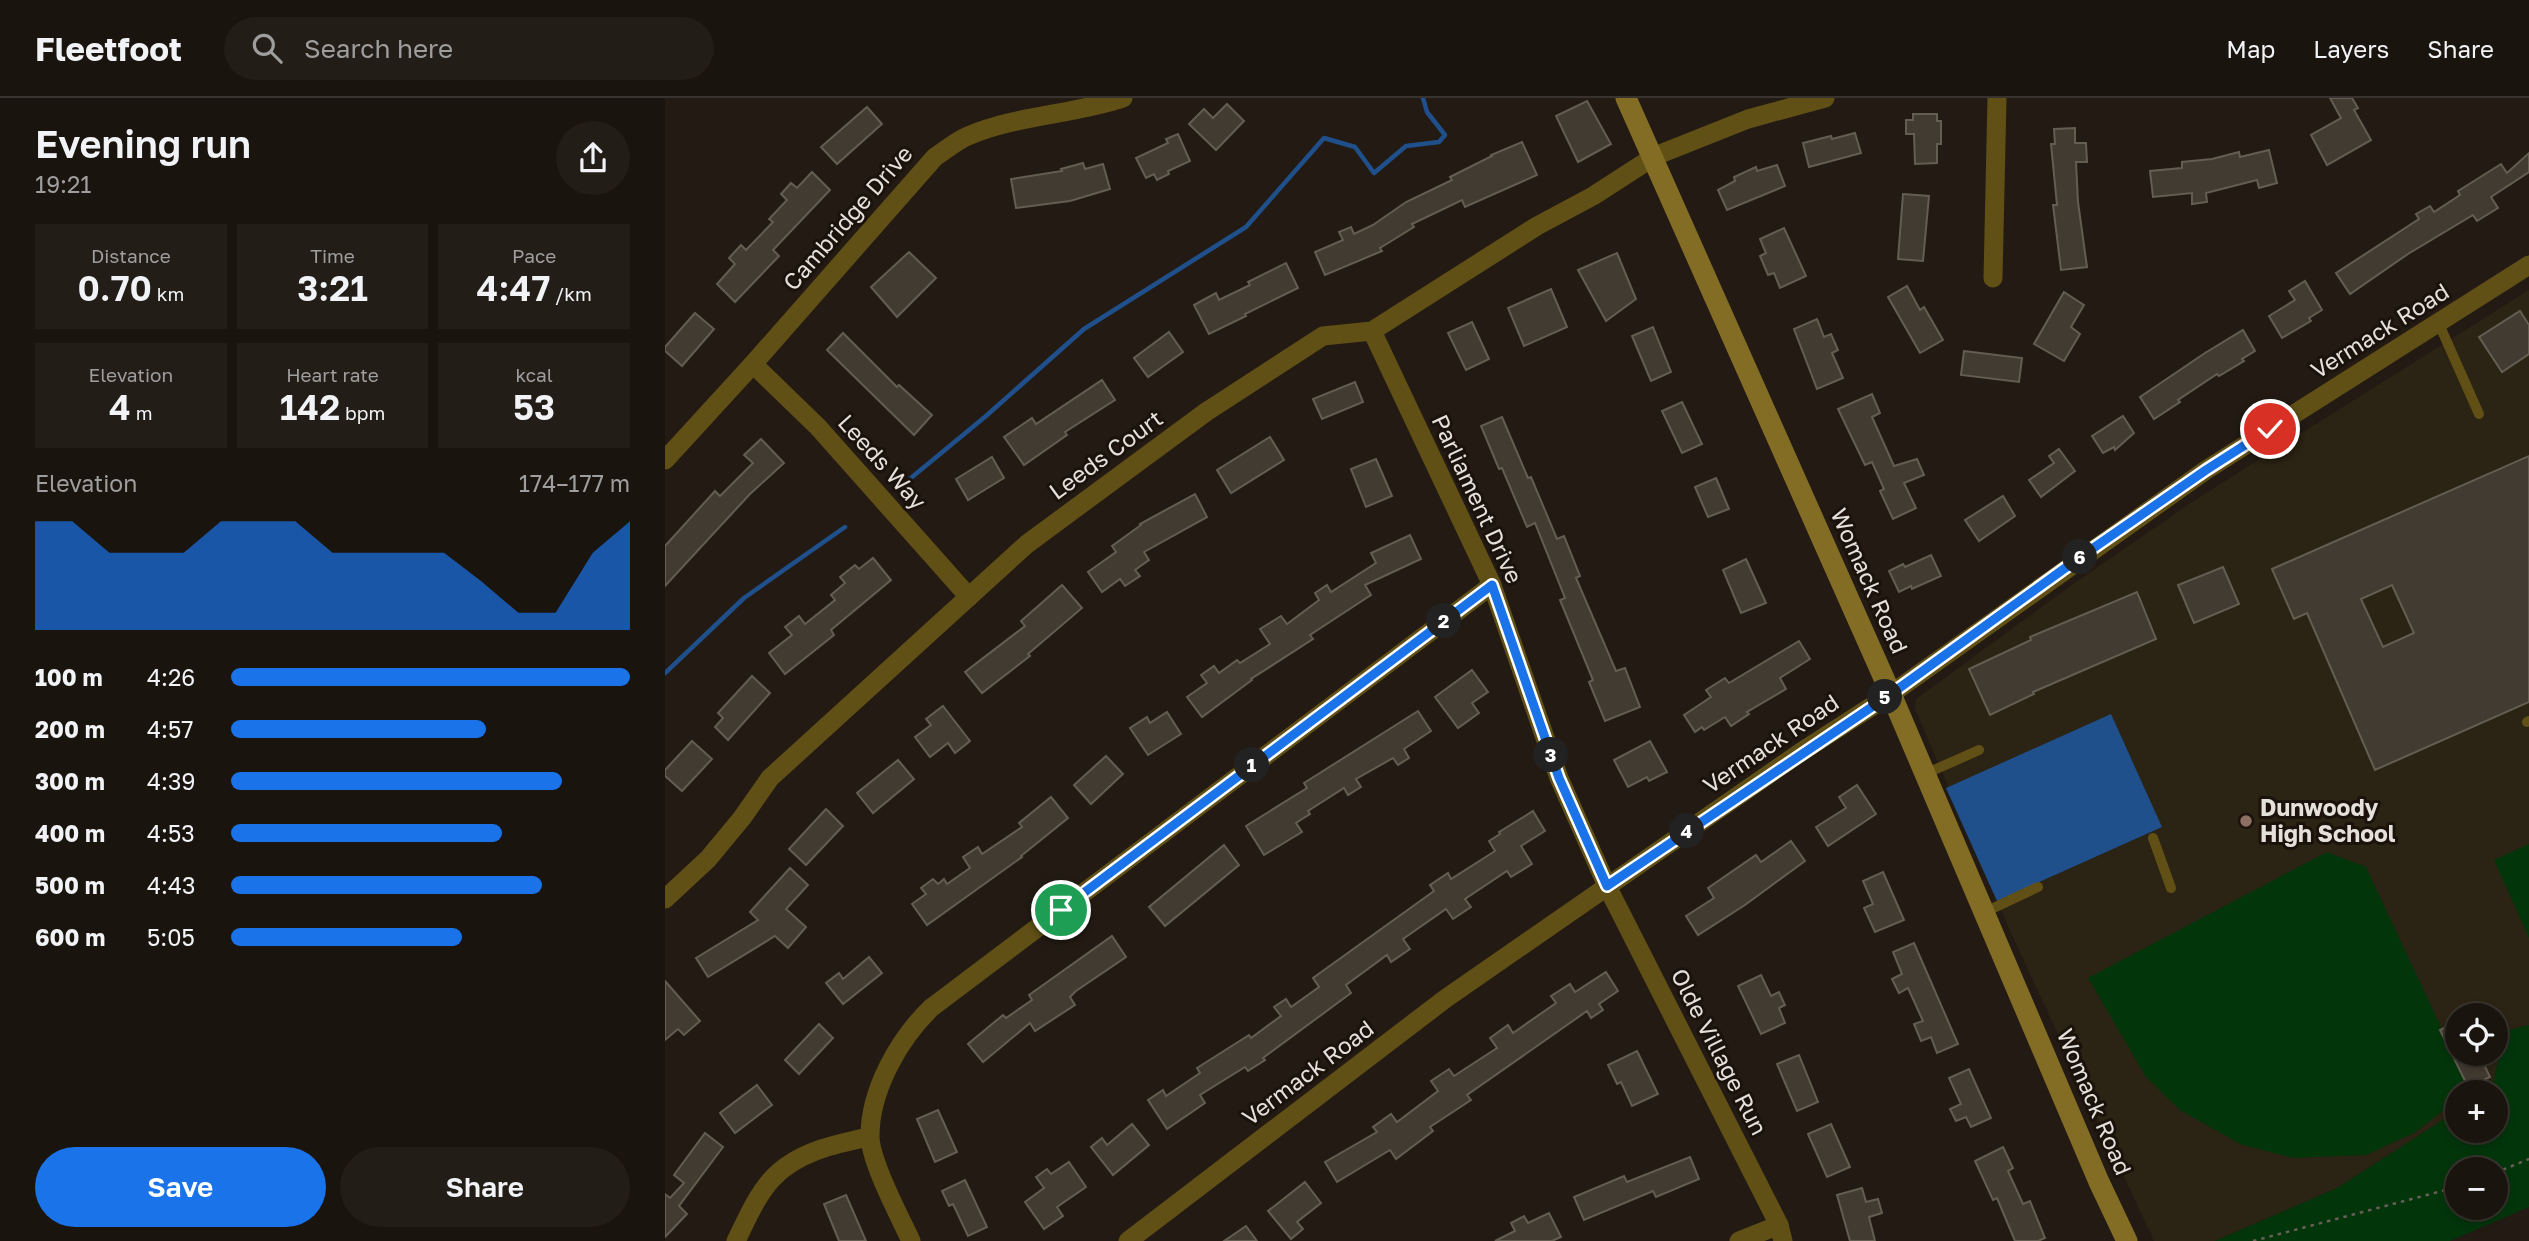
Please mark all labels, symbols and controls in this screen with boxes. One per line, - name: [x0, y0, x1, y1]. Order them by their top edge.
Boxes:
- search box: [224, 17, 714, 80]
- text: Fleetfoot: [35, 29, 182, 68]
- icon: search: [248, 29, 286, 67]
- text: Search here: [304, 33, 453, 64]
- text: Map: [2226, 34, 2275, 63]
- text: Layers: [2313, 34, 2389, 63]
- text: Share: [2427, 34, 2494, 63]
- text: Evening run: [35, 121, 251, 166]
- button: share: [556, 121, 630, 195]
- street label: Cambridge Drive: [777, 139, 918, 295]
- text: 19:21: [35, 170, 91, 198]
- text: Distance: [91, 244, 171, 267]
- text: Time: [310, 244, 355, 267]
- text: Pace: [512, 244, 556, 267]
- text: 0.70: [77, 267, 152, 309]
- text: 3:21: [297, 267, 368, 309]
- text: 4:47: [477, 267, 550, 309]
- street label: Vermack Road: [2305, 277, 2454, 384]
- text: km: [152, 282, 184, 305]
- text: /km: [550, 282, 592, 305]
- text: Elevation: [89, 363, 173, 386]
- text: Heart rate: [286, 363, 379, 386]
- text: kcal: [515, 363, 553, 386]
- text: 4: [109, 386, 131, 428]
- text: 142: [280, 386, 340, 428]
- text: 53: [513, 386, 555, 428]
- pin: [2240, 399, 2300, 459]
- text: m: [131, 401, 153, 424]
- text: bpm: [340, 401, 385, 424]
- street label: Leeds Court: [1043, 404, 1168, 505]
- street label: Leeds Way: [833, 408, 933, 515]
- street label: Parliament Drive: [1427, 410, 1529, 587]
- icon: check: [2251, 410, 2289, 448]
- text: Elevation: [35, 469, 137, 497]
- text: 174–177 m: [519, 469, 630, 497]
- street label: Womack Road: [1825, 504, 1914, 658]
- pin: 6: [2063, 540, 2097, 574]
- text: 6: [2073, 545, 2086, 568]
- pin: 2: [1427, 603, 1461, 638]
- text: 2: [1438, 609, 1449, 632]
- text: 100 m: [35, 663, 103, 691]
- text: 4:26: [147, 663, 195, 691]
- pin: 5: [1867, 680, 1903, 714]
- text: 5: [1879, 685, 1890, 708]
- street label: Vermack Road: [1697, 688, 1843, 799]
- text: 200 m: [35, 715, 105, 743]
- text: 4:57: [147, 715, 193, 743]
- pin: 3: [1533, 738, 1568, 772]
- text: 3: [1545, 743, 1556, 766]
- pin: 1: [1235, 748, 1269, 782]
- text: 1: [1247, 753, 1256, 776]
- text: 300 m: [35, 767, 105, 795]
- text: 4:39: [147, 767, 195, 795]
- place label: Dunwoody High School: [2260, 793, 2396, 847]
- marker: Dunwoody High School: [2238, 813, 2254, 829]
- pin: 4: [1669, 814, 1705, 848]
- text: 400 m: [35, 819, 105, 847]
- text: 4:53: [147, 819, 195, 847]
- text: 4: [1681, 819, 1692, 842]
- text: 500 m: [35, 871, 105, 899]
- text: 4:43: [147, 871, 195, 899]
- pin: [1031, 880, 1091, 940]
- icon: arrive: [1042, 891, 1080, 929]
- text: 600 m: [35, 923, 105, 951]
- text: 5:05: [147, 923, 195, 951]
- street label: Olde Village Run: [1666, 964, 1774, 1139]
- map controls: [2445, 1003, 2508, 1220]
- button: locate: [2445, 1003, 2508, 1066]
- street label: Vermack Road: [1236, 1014, 1379, 1131]
- street label: Womack Road: [2052, 1024, 2138, 1179]
- button: +: [2445, 1080, 2508, 1143]
- button: Save: [35, 1147, 326, 1227]
- button: Share: [340, 1147, 630, 1227]
- button: −: [2445, 1157, 2508, 1220]

